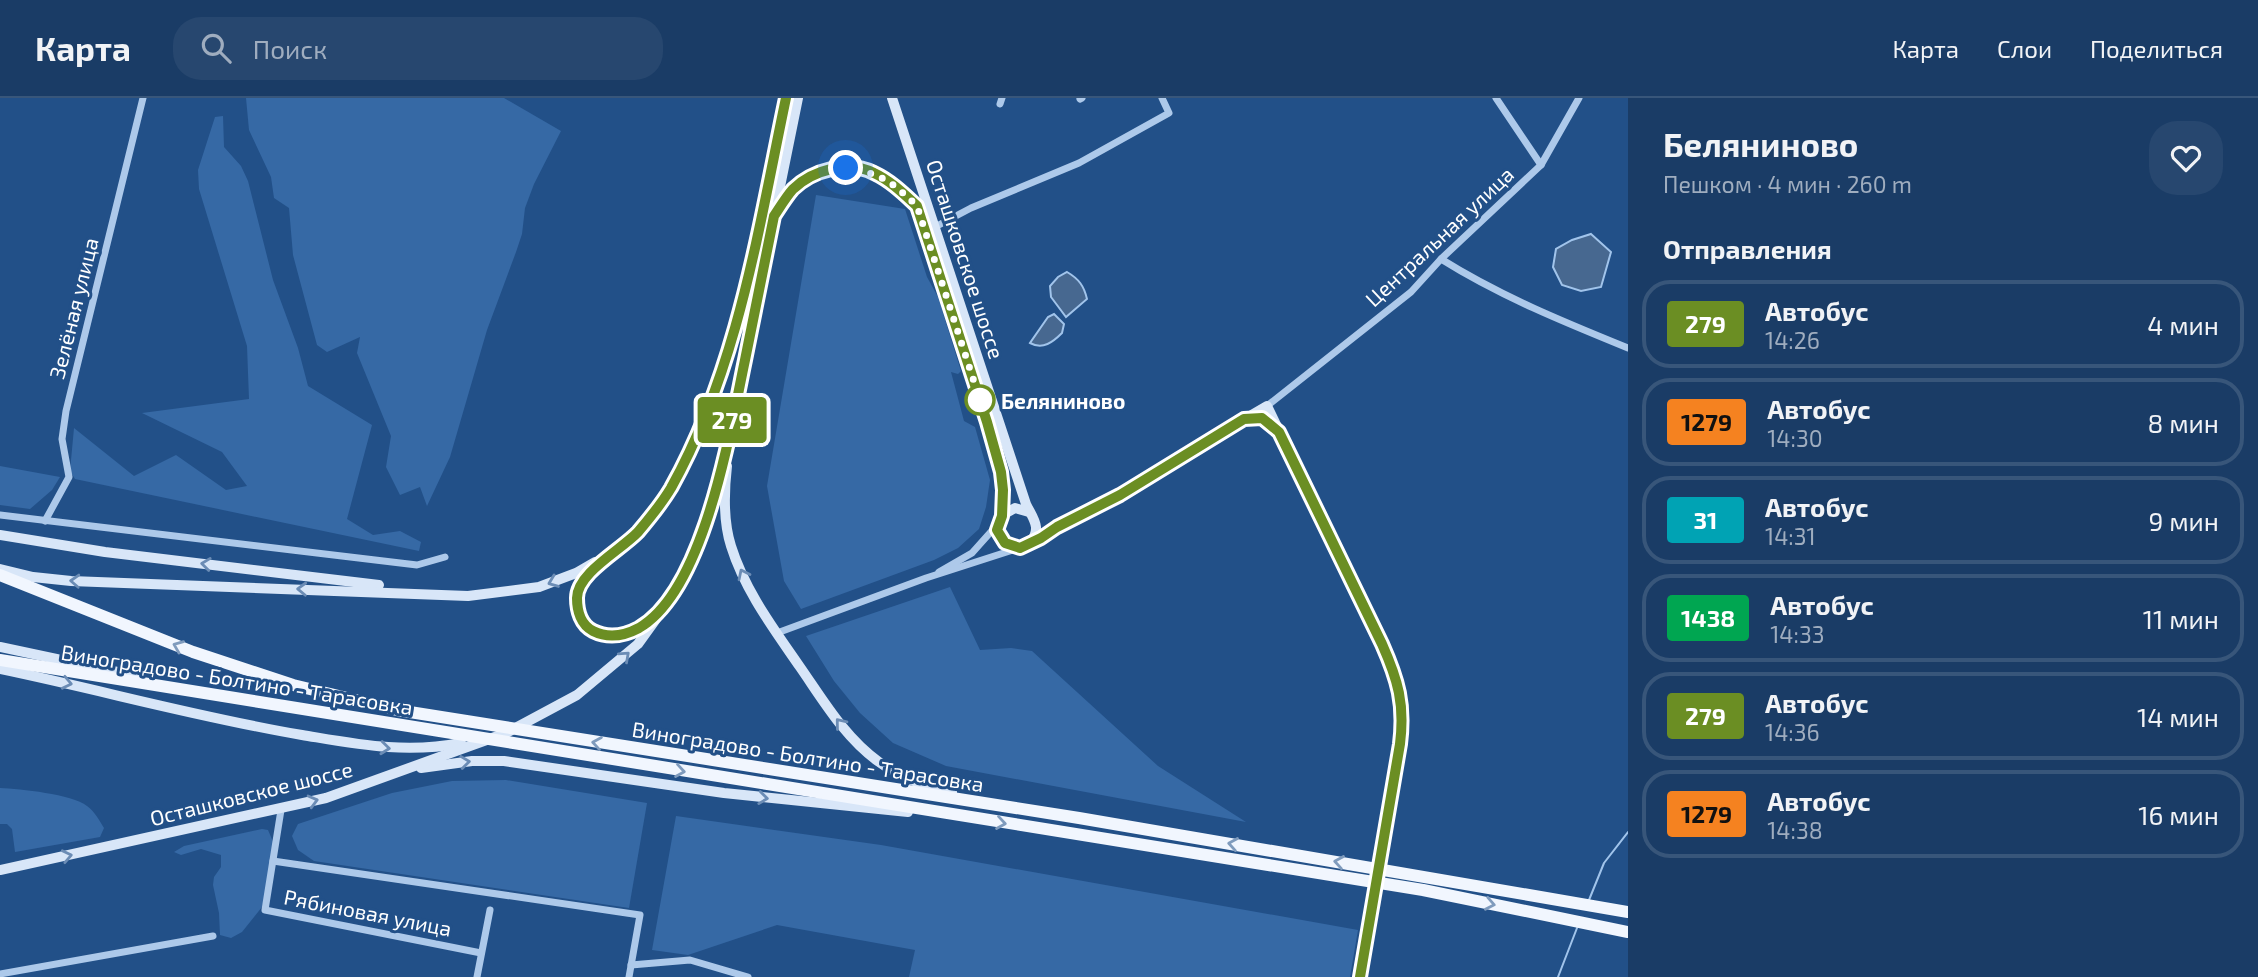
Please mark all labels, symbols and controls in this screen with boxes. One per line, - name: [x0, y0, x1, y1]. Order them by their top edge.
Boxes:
- search box: [173, 17, 663, 80]
- text: Карта: [35, 28, 131, 68]
- icon: search: [197, 29, 235, 67]
- text: Поиск: [253, 33, 327, 64]
- text: Карта: [1892, 34, 1959, 63]
- text: Слои: [1997, 34, 2052, 63]
- text: Поделиться: [2090, 34, 2223, 63]
- button: heart: [2149, 121, 2223, 195]
- text: Беляниново: [1663, 124, 1858, 164]
- your location: [828, 150, 863, 185]
- street label: Осташковское шоссе: [922, 156, 1010, 362]
- street label: Центральная улица: [1360, 161, 1519, 312]
- text: Пешком · 4 мин · 260 m: [1663, 170, 1912, 198]
- text: Отправления: [1663, 233, 1832, 264]
- street label: Зелёная улица: [43, 235, 104, 381]
- text: Автобус: [1765, 295, 1868, 326]
- text: 279: [1685, 309, 1726, 338]
- text: 4 мин: [2147, 309, 2219, 340]
- text: 14:26: [1765, 326, 1820, 354]
- marker: Беляниново: [965, 385, 995, 415]
- place label: Беляниново: [1001, 388, 1125, 413]
- text: Автобус: [1767, 393, 1871, 424]
- line badge: 279: [692, 397, 772, 443]
- text: 279: [712, 405, 752, 434]
- text: 1279: [1681, 407, 1732, 436]
- text: 8 мин: [2148, 407, 2219, 438]
- text: 14:30: [1767, 424, 1823, 452]
- text: Автобус: [1765, 491, 1868, 522]
- text: 31: [1694, 505, 1717, 534]
- text: 9 мин: [2148, 505, 2219, 536]
- text: 14:31: [1765, 522, 1816, 550]
- one-way arrow: [200, 556, 212, 571]
- one-way arrow: [737, 569, 751, 581]
- one-way arrow: [548, 573, 560, 587]
- one-way arrow: [69, 574, 80, 589]
- one-way arrow: [297, 581, 308, 596]
- text: Автобус: [1770, 589, 1874, 620]
- text: 1438: [1681, 603, 1735, 632]
- text: 11 мин: [2143, 603, 2219, 634]
- text: 14:33: [1770, 620, 1825, 648]
- street label: Виноградово - Болтино - Тарасовка: [59, 639, 415, 719]
- one-way arrow: [172, 641, 184, 655]
- one-way arrow: [616, 652, 629, 665]
- one-way arrow: [61, 674, 73, 689]
- text: Автобус: [1765, 687, 1868, 718]
- text: 279: [1685, 701, 1726, 730]
- text: 14 мин: [2137, 701, 2219, 732]
- street label: Виноградово - Болтино - Тарасовка: [630, 716, 986, 796]
- text: 14:36: [1765, 718, 1820, 746]
- one-way arrow: [836, 719, 848, 732]
- one-way arrow: [591, 736, 603, 751]
- one-way arrow: [380, 740, 391, 755]
- one-way arrow: [459, 755, 471, 770]
- street label: Осташковское шоссе: [147, 756, 355, 830]
- one-way arrow: [674, 763, 686, 778]
- text: Автобус: [1767, 785, 1871, 816]
- one-way arrow: [757, 790, 769, 805]
- one-way arrow: [307, 795, 319, 809]
- text: 1279: [1681, 799, 1732, 828]
- text: 16 мин: [2138, 799, 2219, 830]
- one-way arrow: [995, 815, 1007, 830]
- text: 14:38: [1767, 816, 1823, 844]
- one-way arrow: [1227, 837, 1239, 852]
- one-way arrow: [61, 850, 73, 865]
- one-way arrow: [1333, 855, 1345, 870]
- street label: Рябиновая улица: [282, 883, 454, 942]
- one-way arrow: [1484, 895, 1496, 910]

